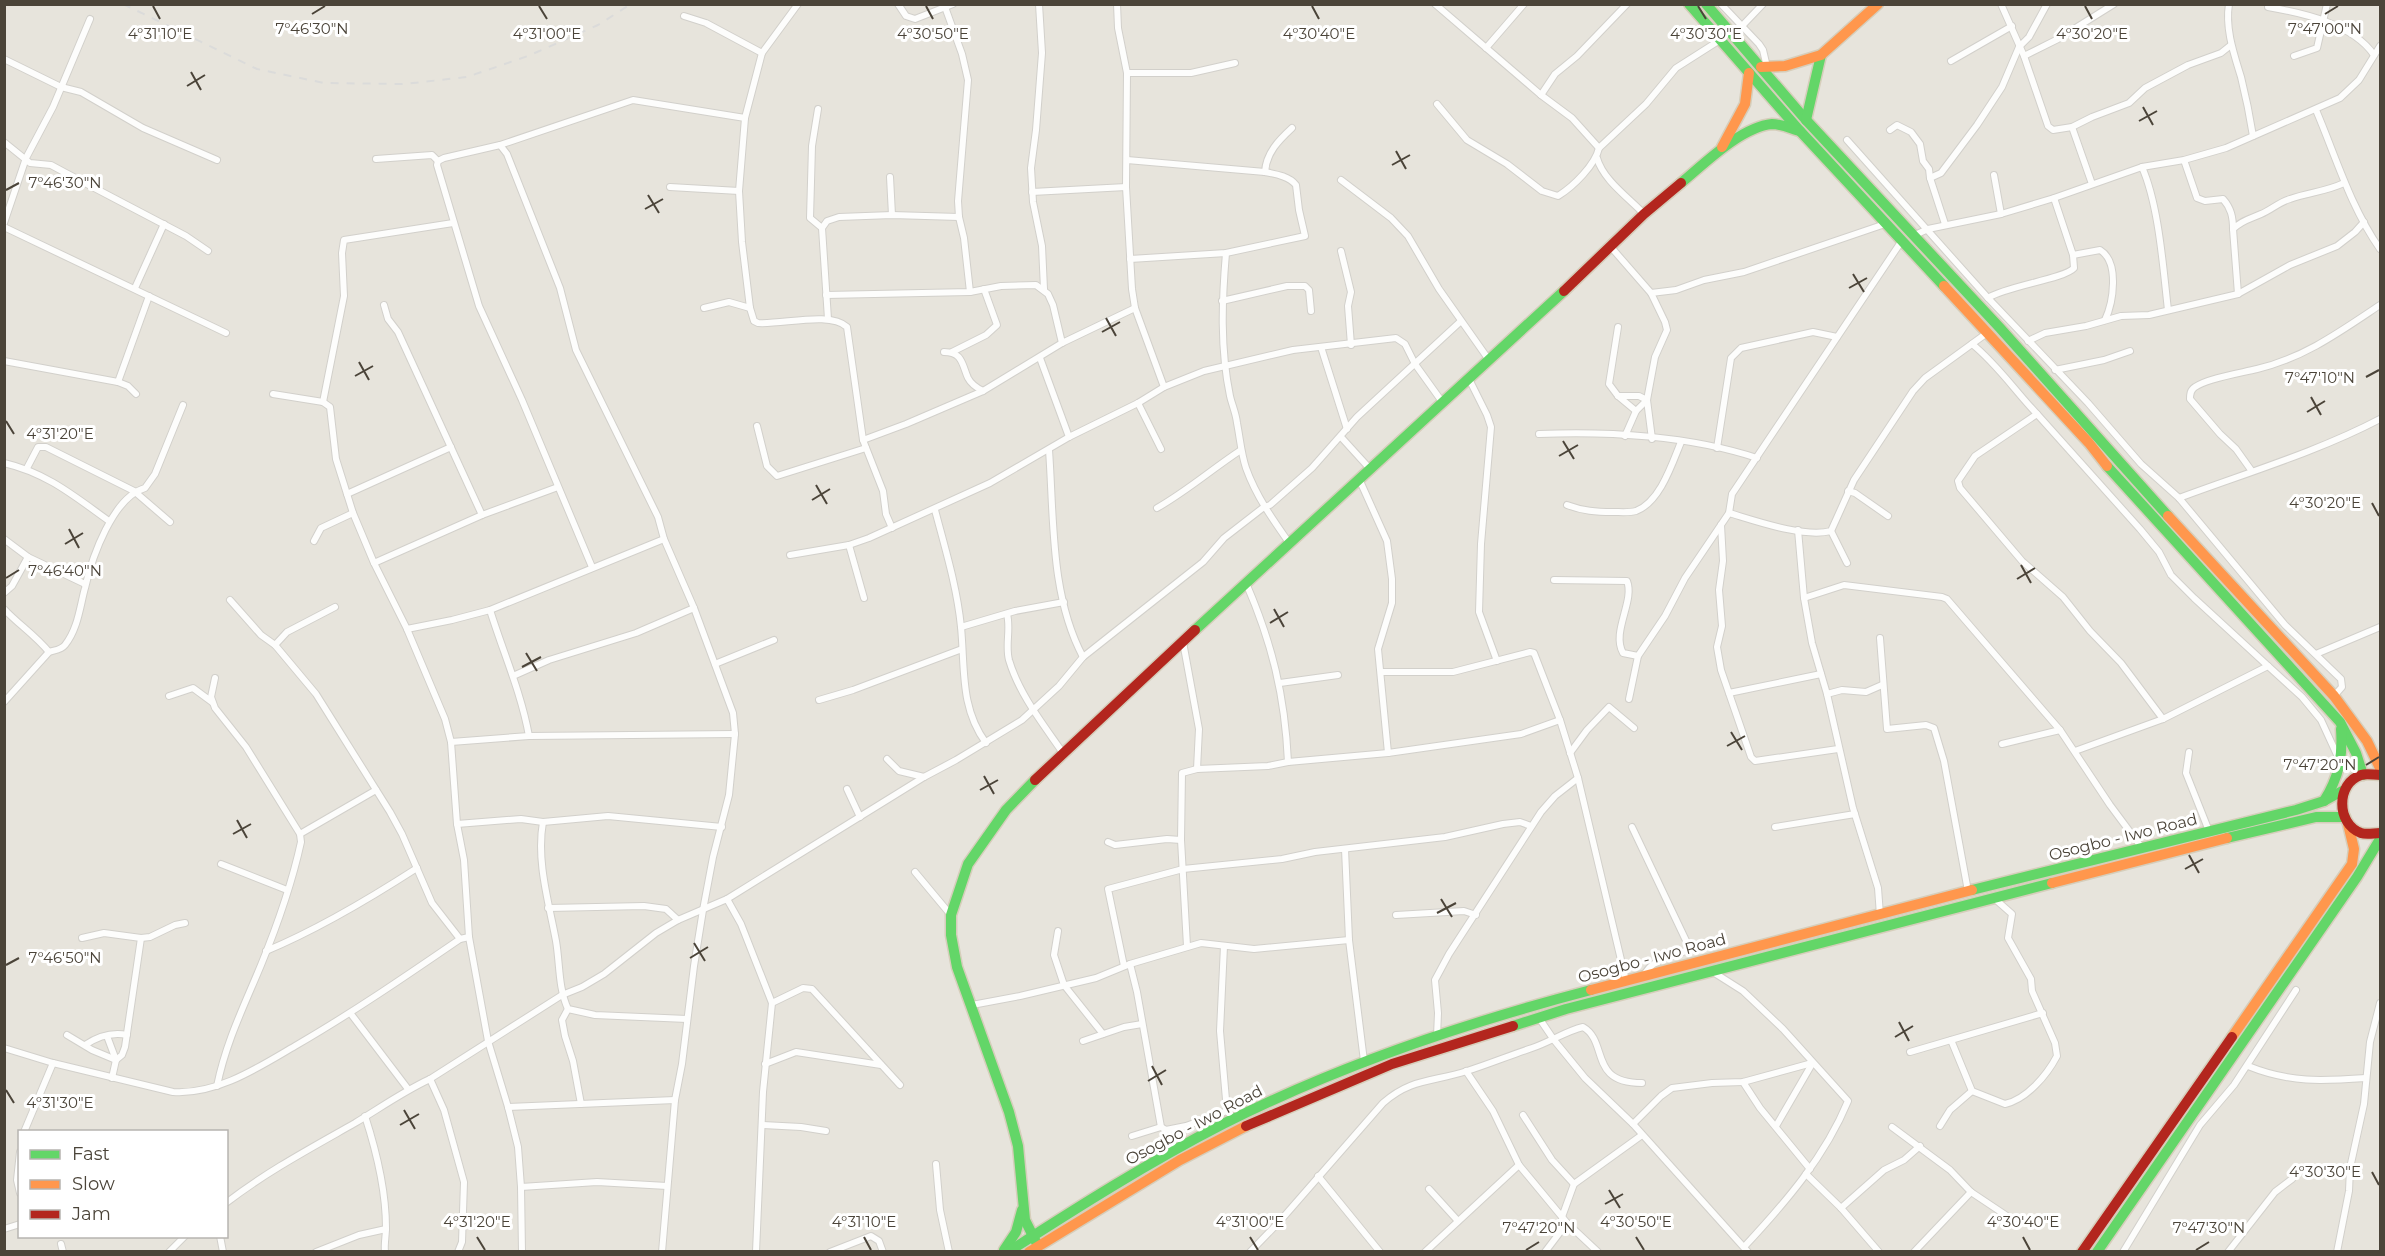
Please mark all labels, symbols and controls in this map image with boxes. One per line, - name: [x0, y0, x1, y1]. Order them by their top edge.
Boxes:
- text: 7°46'30"N: [275, 19, 349, 38]
- text: 7°47'00"N: [2288, 19, 2362, 38]
- text: 4°31'10"E: [128, 24, 192, 43]
- text: 4°31'00"E: [513, 24, 581, 43]
- text: 4°30'50"E: [897, 24, 969, 43]
- text: 4°30'40"E: [1283, 24, 1355, 43]
- text: 4°30'30"E: [1670, 24, 1742, 43]
- text: 4°30'20"E: [2056, 24, 2128, 43]
- text: 7°46'30"N: [28, 173, 102, 192]
- text: 7°47'10"N: [2285, 368, 2355, 387]
- text: 4°31'20"E: [26, 424, 94, 443]
- text: 4°30'20"E: [2289, 493, 2361, 512]
- text: 7°46'40"N: [28, 561, 102, 580]
- text: 7°47'20"N: [2284, 755, 2356, 774]
- street label: Osogbo - Iwo Road: [2047, 809, 2199, 865]
- street label: Osogbo - Iwo Road: [1576, 929, 1728, 987]
- text: 7°46'50"N: [29, 948, 102, 967]
- street label: Osogbo - Iwo Road: [1122, 1081, 1266, 1169]
- text: 4°31'30"E: [26, 1093, 94, 1112]
- legend: [18, 1130, 228, 1238]
- text: Fast: [72, 1143, 110, 1165]
- text: 4°30'30"E: [2289, 1162, 2361, 1181]
- text: Slow: [72, 1173, 115, 1195]
- text: Jam: [71, 1203, 111, 1225]
- text: 4°31'20"E: [443, 1212, 511, 1231]
- text: 4°31'10"E: [832, 1212, 896, 1231]
- text: 4°31'00"E: [1216, 1212, 1284, 1231]
- text: 4°30'50"E: [1600, 1212, 1672, 1231]
- text: 4°30'40"E: [1987, 1212, 2059, 1231]
- text: 7°47'20"N: [1503, 1218, 1575, 1237]
- text: 7°47'30"N: [2173, 1218, 2245, 1237]

